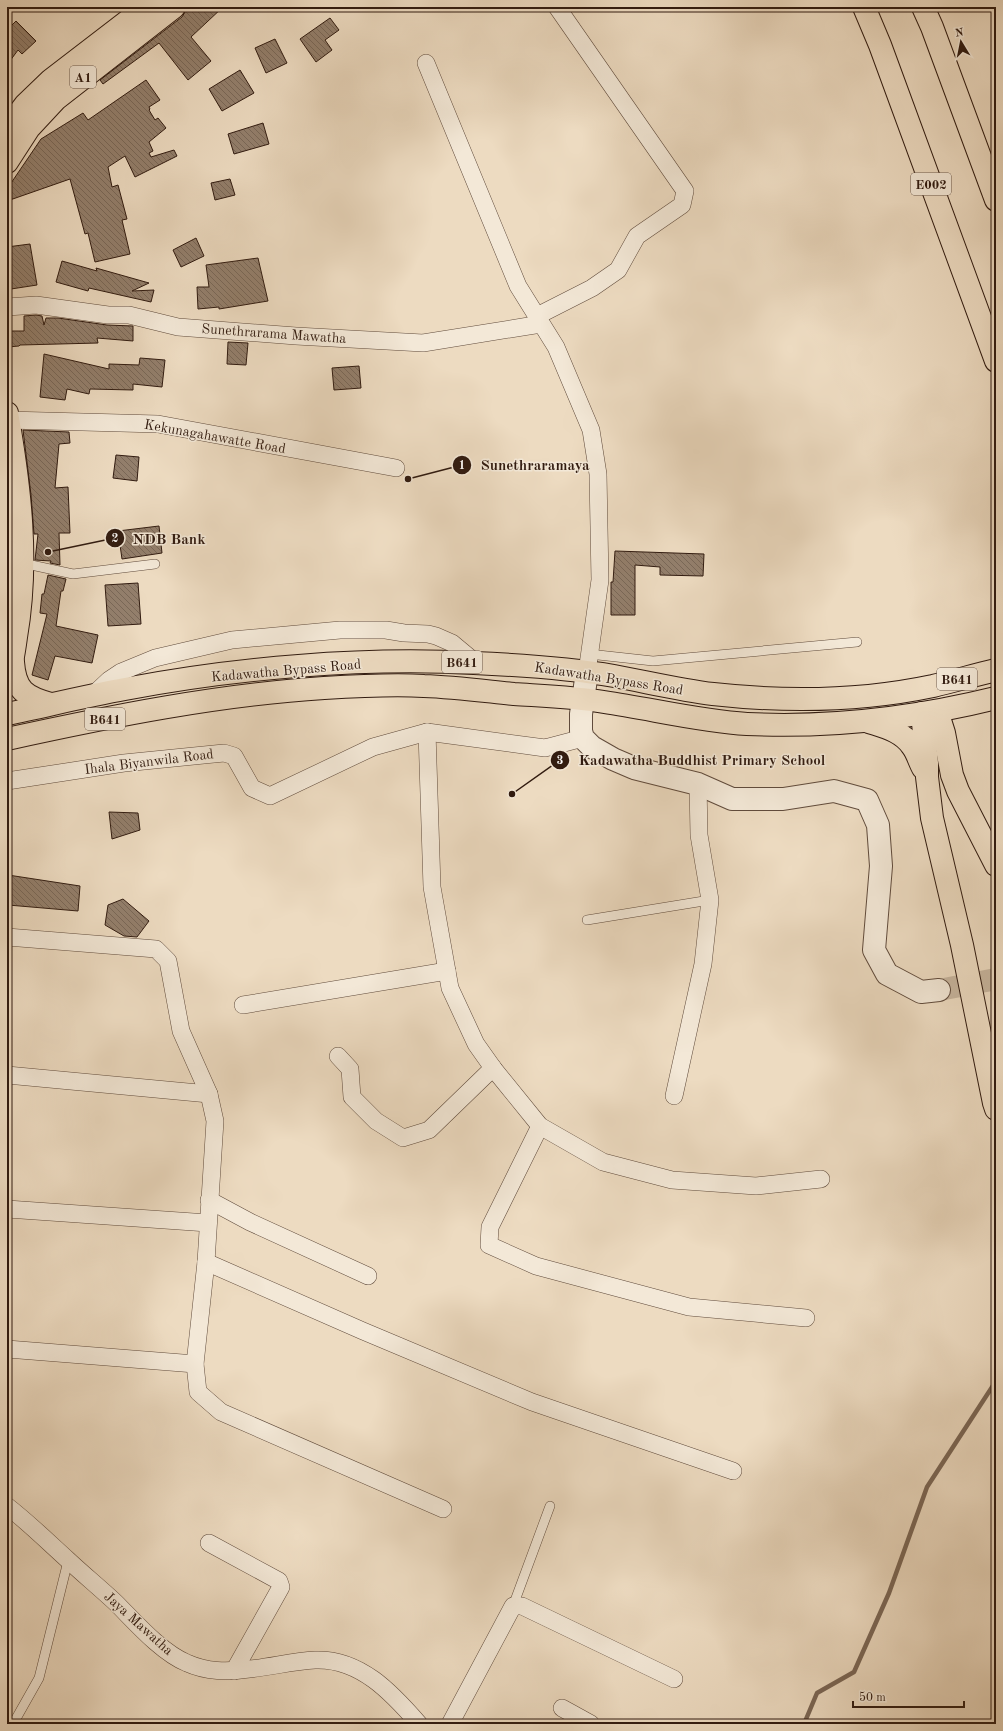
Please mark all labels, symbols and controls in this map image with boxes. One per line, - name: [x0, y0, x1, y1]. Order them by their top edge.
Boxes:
- north arrow: [941, 22, 981, 62]
- text: N: [954, 27, 965, 40]
- road number: A1: [70, 66, 96, 88]
- road number: E002: [911, 173, 951, 195]
- street label: Sunethrarama Mawatha: [201, 322, 347, 346]
- street label: Kekunagahawatte Road: [143, 418, 287, 456]
- callout: Sunethraramaya: [452, 451, 597, 478]
- text: Sunethraramaya: [480, 459, 590, 474]
- text: 1: [459, 460, 465, 472]
- callout: NDB Bank: [105, 525, 214, 552]
- text: 2: [112, 533, 119, 545]
- text: NDB Bank: [132, 533, 206, 548]
- road number: B641: [442, 651, 482, 673]
- street label: Kadawatha Bypass Road: [210, 657, 362, 685]
- street label: Kadawatha Bypass Road: [533, 660, 684, 698]
- road number: B641: [937, 668, 977, 690]
- road number: B641: [85, 708, 125, 730]
- street label: Ihala Biyanwila Road: [84, 747, 214, 777]
- callout: Kadawatha Buddhist Primary School: [550, 747, 833, 774]
- text: Kadawatha Buddhist Primary School: [579, 754, 826, 769]
- text: 3: [557, 755, 564, 767]
- street label: Jaya Mawatha: [101, 1589, 175, 1658]
- scale bar: [853, 1683, 964, 1709]
- text: 50 m: [859, 1691, 886, 1704]

